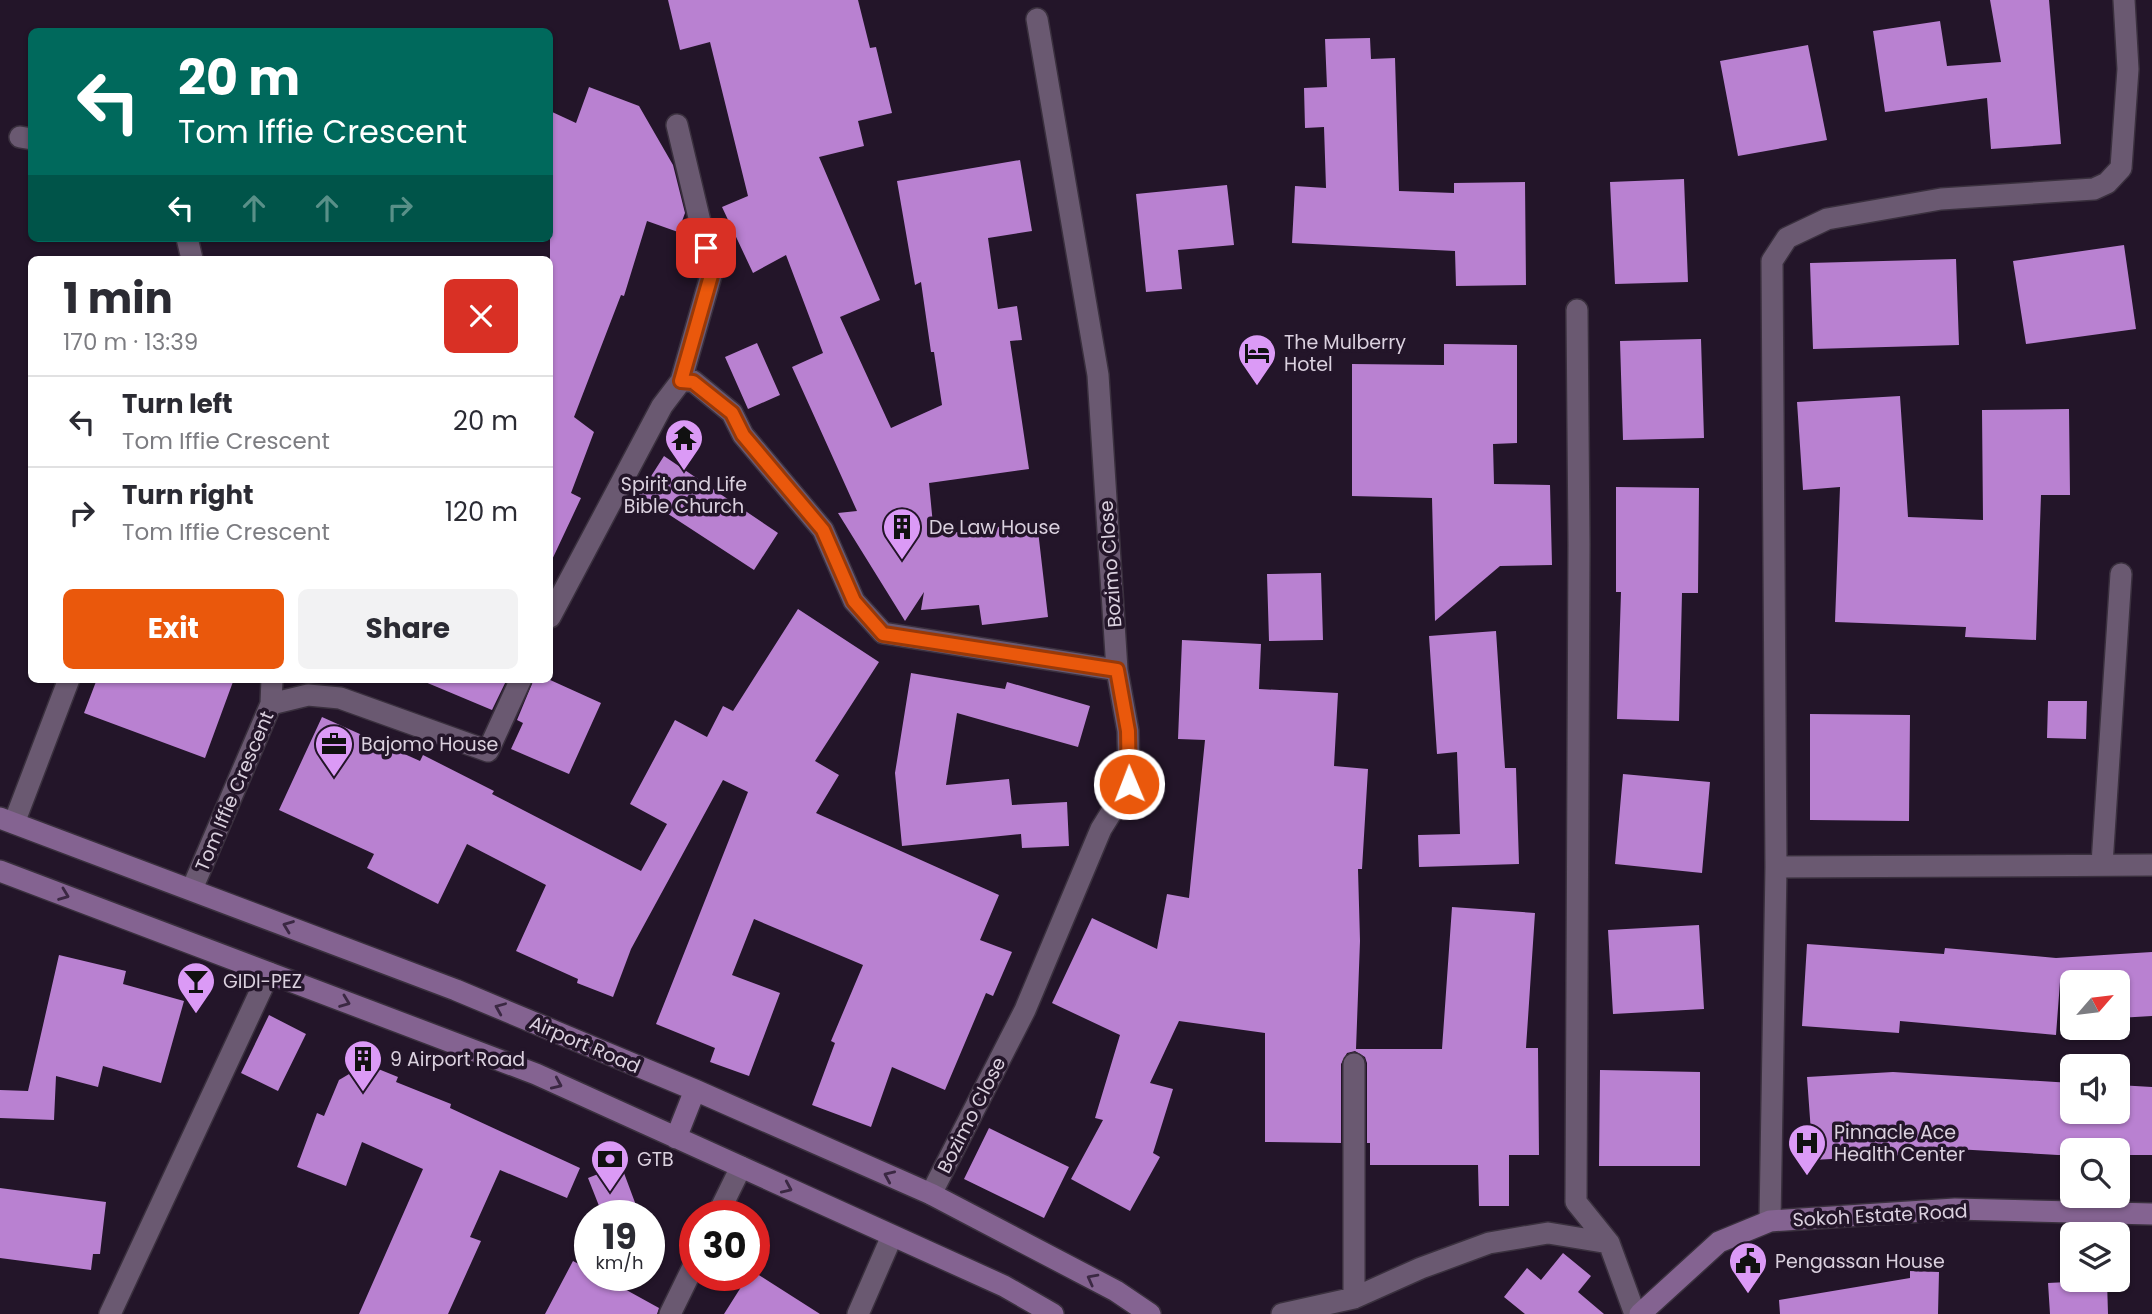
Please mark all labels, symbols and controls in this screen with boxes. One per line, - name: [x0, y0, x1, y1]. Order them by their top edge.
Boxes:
- text: 20 m: [178, 44, 300, 112]
- icon: left: [63, 56, 154, 147]
- text: Tom Iffie Crescent: [178, 109, 467, 154]
- icon: left: [162, 189, 200, 227]
- icon: ahead: [235, 189, 273, 227]
- icon: ahead: [308, 189, 346, 227]
- icon: right: [381, 189, 419, 227]
- pin: [676, 218, 736, 278]
- icon: arrive: [687, 229, 725, 267]
- text: 1 min: [63, 269, 173, 328]
- button: close: [444, 279, 518, 353]
- text: 170 m · 13:39: [63, 326, 198, 358]
- place label: The Mulberry Hotel: [1284, 329, 1406, 378]
- hotel icon: The Mulberry Hotel: [1236, 332, 1278, 387]
- text: Turn left: [122, 386, 233, 422]
- icon: left: [63, 403, 101, 441]
- text: 20 m: [453, 403, 518, 439]
- temple icon: Spirit and Life Bible Church: [663, 417, 705, 472]
- text: Tom Iffie Crescent: [122, 425, 330, 457]
- place label: Spirit and Life Bible Church: [621, 471, 747, 520]
- text: Turn right: [122, 477, 254, 513]
- icon: right: [63, 494, 101, 532]
- text: 120 m: [445, 494, 518, 530]
- street label: Bozimo Close: [1093, 500, 1128, 628]
- building icon: De Law House: [881, 506, 923, 561]
- place label: De Law House: [929, 514, 1060, 541]
- text: Tom Iffie Crescent: [122, 516, 330, 548]
- button: Exit: [63, 589, 284, 669]
- button: Share: [298, 589, 518, 669]
- street label: Tom Iffie Crescent: [189, 707, 280, 875]
- office icon: Bajomo House: [313, 723, 355, 778]
- place label: Bajomo House: [361, 731, 498, 758]
- position arrow: [1092, 747, 1166, 821]
- one-way arrow: [57, 886, 69, 900]
- one-way arrow: [283, 920, 295, 934]
- bar icon: GIDI-PEZ: [175, 960, 217, 1015]
- place label: GIDI-PEZ: [223, 968, 302, 995]
- north arrow: [2060, 970, 2130, 1040]
- map controls: [2060, 970, 2130, 1292]
- one-way arrow: [339, 993, 351, 1007]
- one-way arrow: [495, 1002, 508, 1016]
- street label: Airport Road: [525, 1009, 644, 1080]
- building icon: 9 Airport Road: [342, 1038, 384, 1093]
- place label: 9 Airport Road: [390, 1046, 525, 1073]
- street label: Bozimo Close: [931, 1052, 1012, 1178]
- button: sound: [2060, 1054, 2130, 1124]
- one-way arrow: [550, 1076, 562, 1090]
- place label: Pinnacle Ace Health Center: [1834, 1119, 1965, 1168]
- hospital icon: Pinnacle Ace Health Center: [1786, 1122, 1828, 1177]
- bank icon: GTB: [589, 1138, 631, 1193]
- button: search: [2060, 1138, 2130, 1208]
- place label: GTB: [637, 1146, 674, 1173]
- one-way arrow: [884, 1170, 896, 1184]
- one-way arrow: [780, 1180, 792, 1194]
- street label: Sokoh Estate Road: [1792, 1197, 1968, 1234]
- speed limit sign: 30: [679, 1200, 770, 1291]
- text: 19: [602, 1212, 637, 1261]
- button: layers: [2060, 1222, 2130, 1292]
- public building icon: Pengassan House: [1727, 1240, 1769, 1295]
- place label: Pengassan House: [1775, 1248, 1945, 1275]
- text: km/h: [596, 1250, 643, 1275]
- one-way arrow: [1087, 1274, 1099, 1287]

